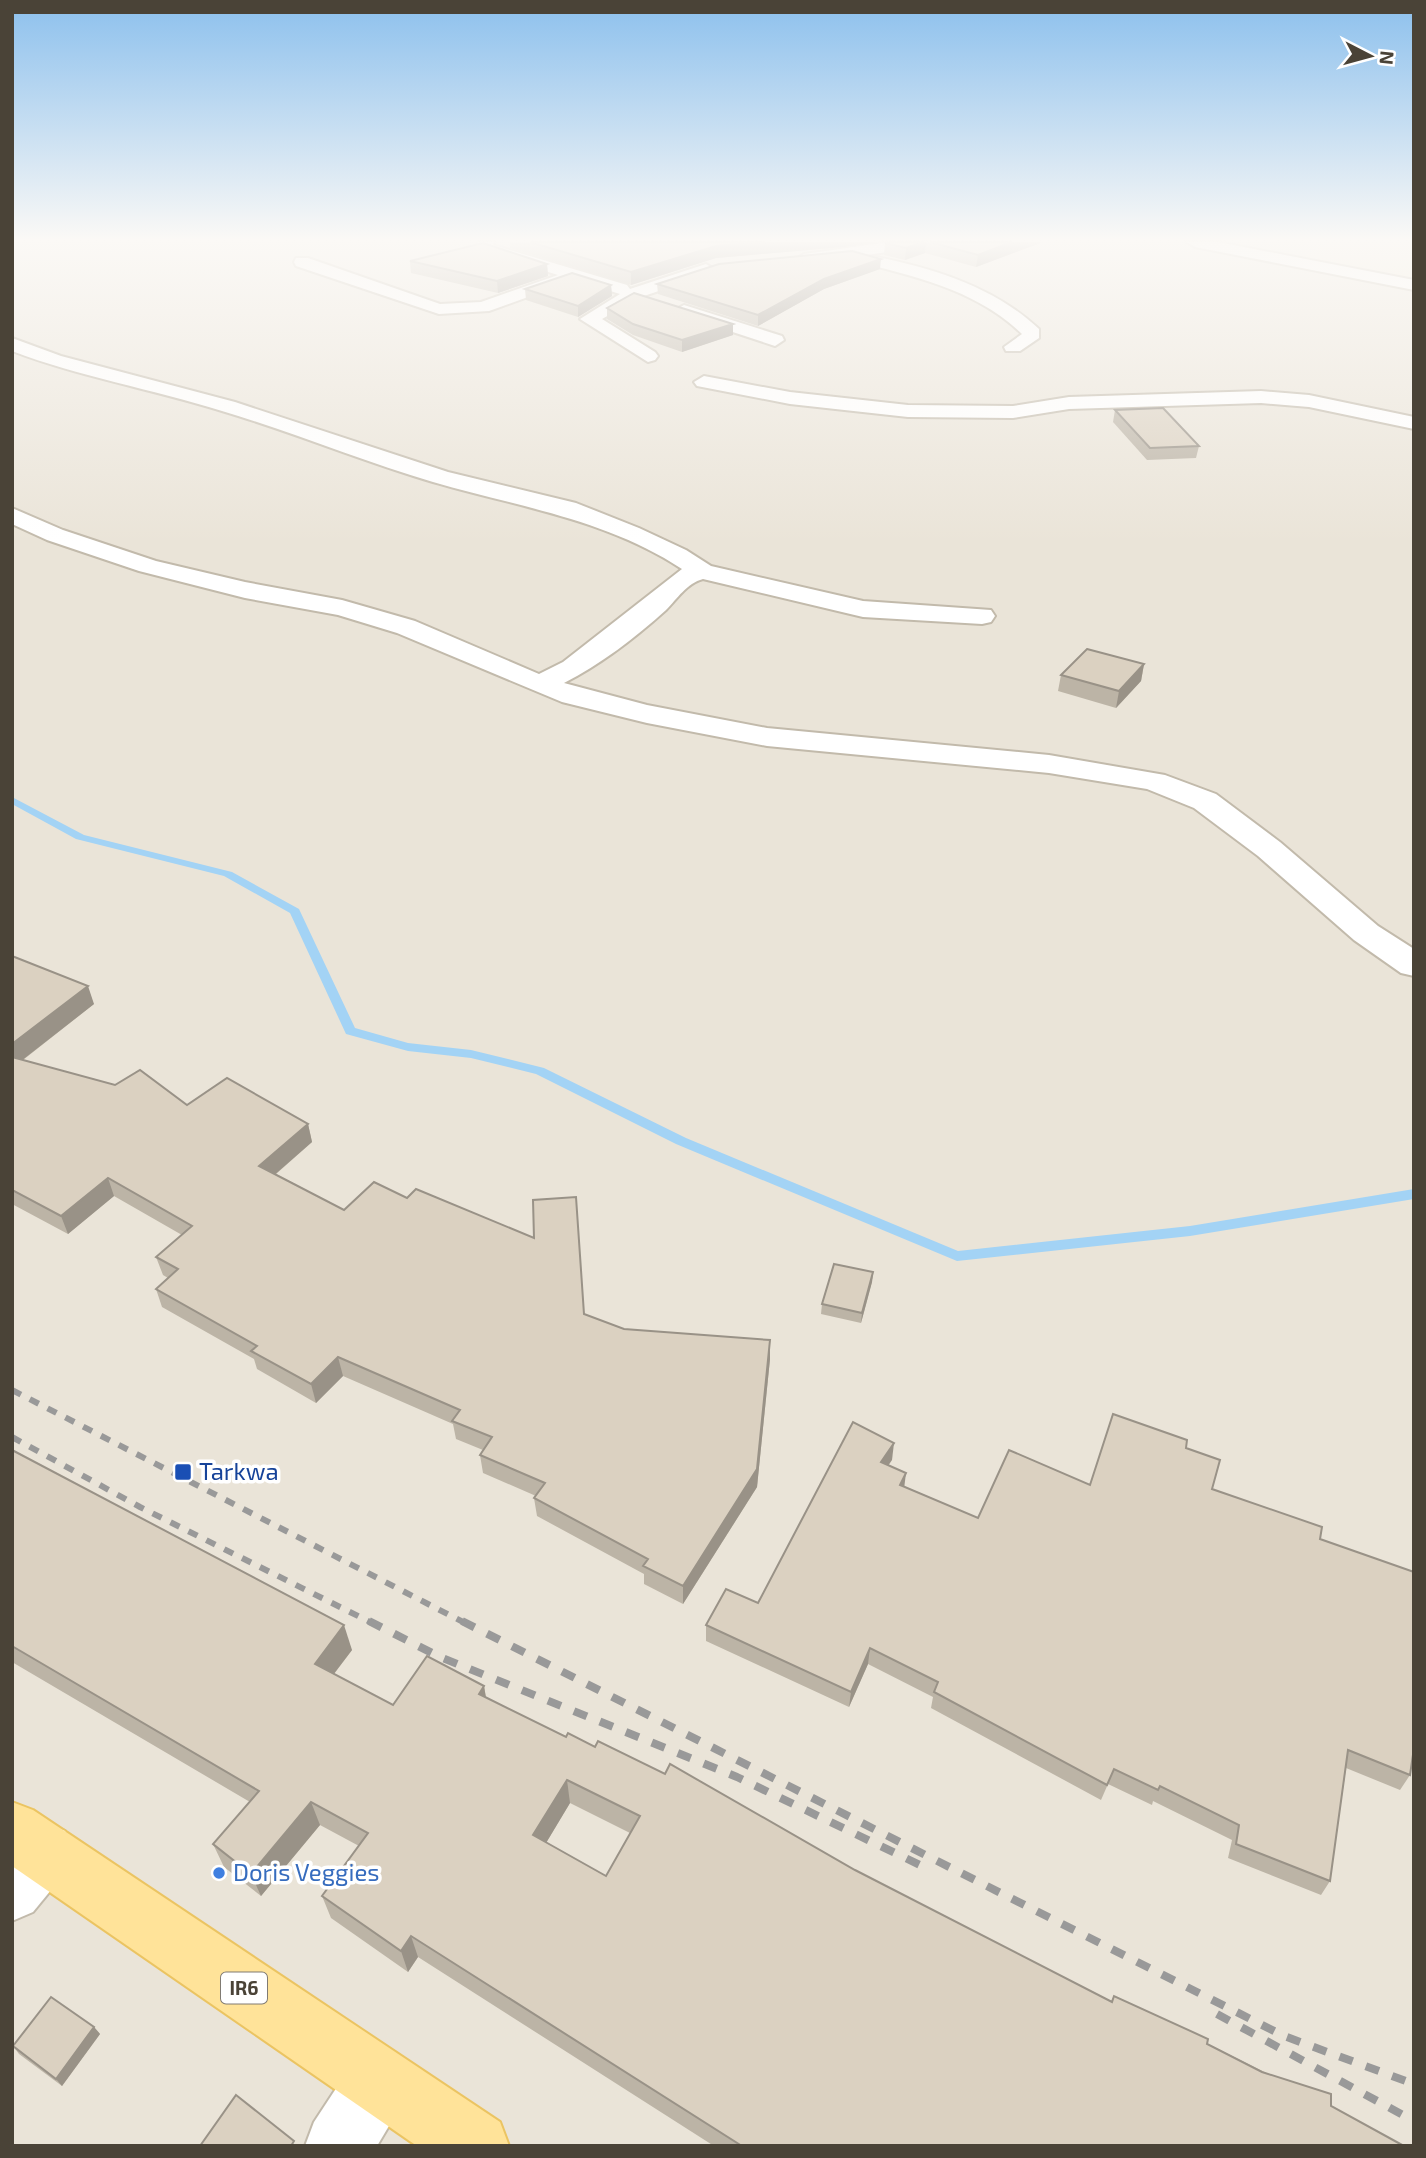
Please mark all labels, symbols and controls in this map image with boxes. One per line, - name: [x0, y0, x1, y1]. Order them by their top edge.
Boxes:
- north arrow: [1335, 21, 1405, 91]
- text: N: [1375, 50, 1400, 66]
- place label: Tarkwa: [199, 1456, 279, 1485]
- marker: Tarkwa: [173, 1462, 193, 1482]
- place label: Doris Veggies: [233, 1857, 380, 1886]
- marker: Doris Veggies: [211, 1865, 227, 1881]
- road number: IR6: [221, 1972, 267, 2004]

